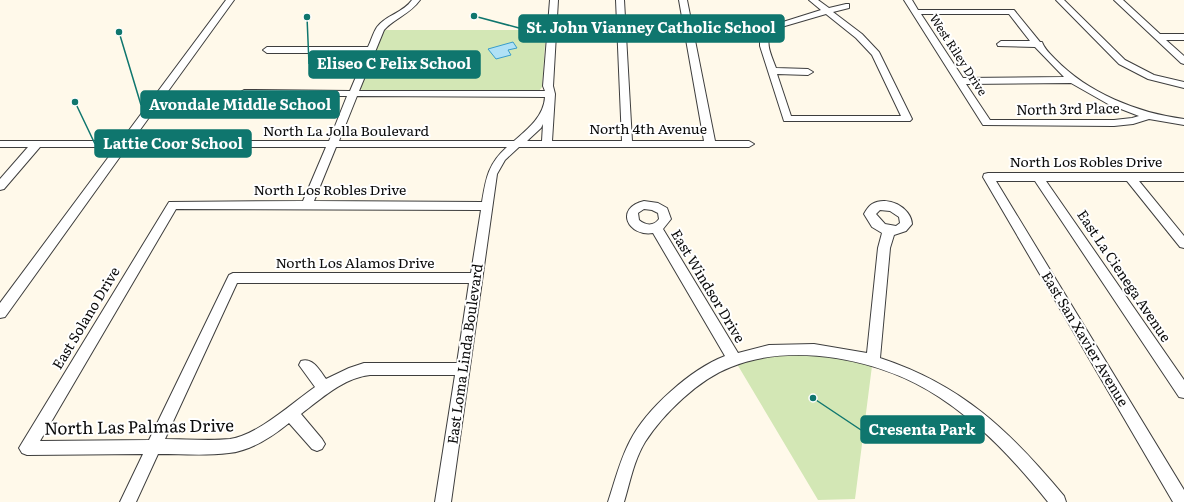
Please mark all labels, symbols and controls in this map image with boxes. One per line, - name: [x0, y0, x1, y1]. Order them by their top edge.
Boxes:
- street label: West Riley Drive: [926, 10, 992, 99]
- callout: St. John Vianney Catholic School: [519, 15, 784, 42]
- text: St. John Vianney Catholic School: [526, 15, 776, 38]
- callout: Eliseo C Felix School: [309, 51, 480, 78]
- text: Eliseo C Felix School: [317, 51, 472, 74]
- callout: Avondale Middle School: [141, 91, 339, 118]
- text: Avondale Middle School: [149, 92, 332, 115]
- street label: North 3rd Place: [1016, 97, 1120, 119]
- street label: North 4th Avenue: [589, 118, 707, 138]
- street label: North La Jolla Boulevard: [263, 120, 429, 140]
- callout: Lattie Coor School: [95, 130, 251, 157]
- text: Lattie Coor School: [103, 131, 243, 154]
- street label: North Los Robles Drive: [1010, 151, 1162, 171]
- street label: North Los Robles Drive: [254, 179, 406, 199]
- street label: East La Cienega Avenue: [1073, 205, 1177, 345]
- street label: East Windsor Drive: [667, 225, 751, 346]
- street label: North Los Alamos Drive: [275, 252, 435, 272]
- street label: East Solano Drive: [47, 262, 124, 373]
- street label: East Loma Linda Boulevard: [441, 262, 487, 445]
- street label: East San Xavier Avenue: [1038, 267, 1134, 410]
- street label: North Las Palmas Drive: [44, 411, 234, 440]
- callout: Cresenta Park: [861, 416, 984, 443]
- text: Cresenta Park: [868, 417, 976, 440]

